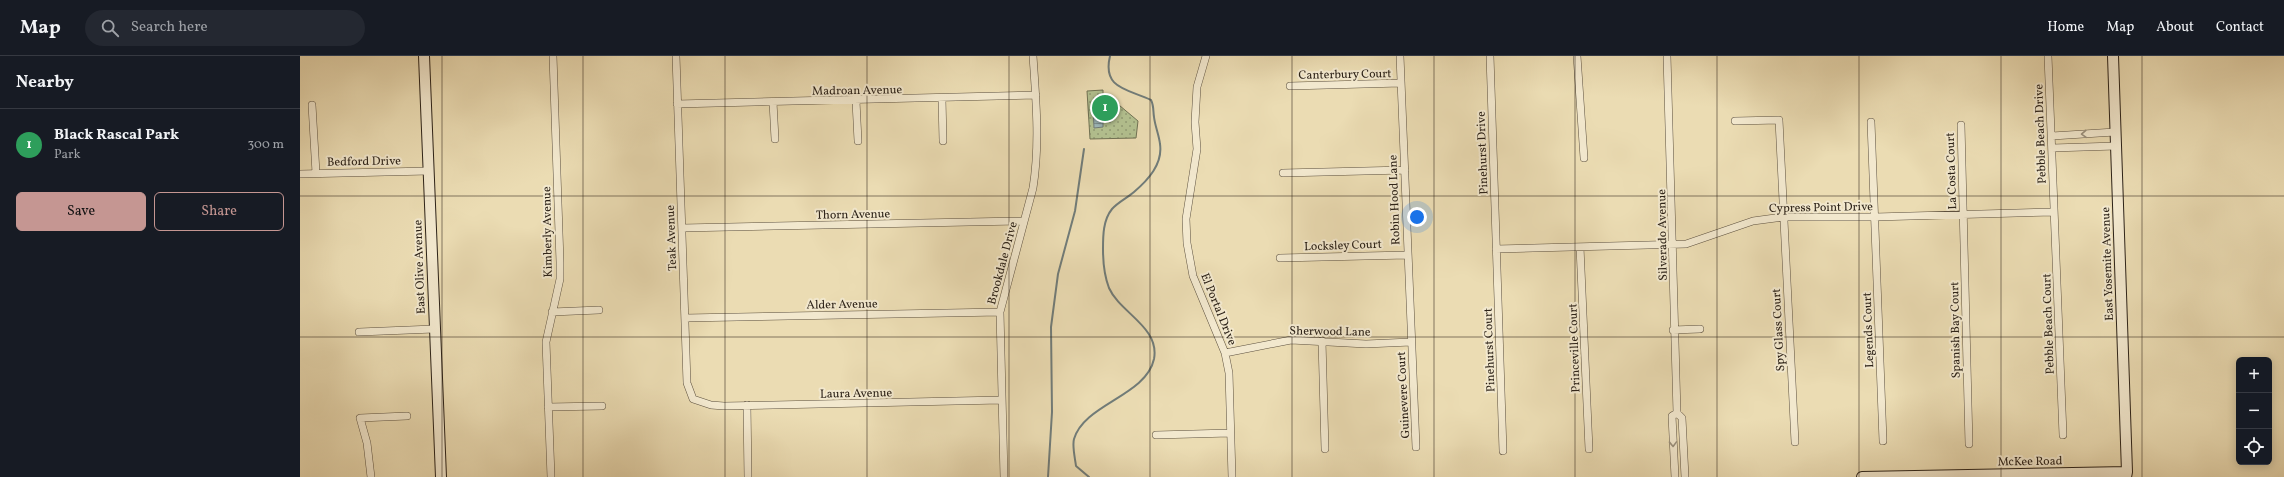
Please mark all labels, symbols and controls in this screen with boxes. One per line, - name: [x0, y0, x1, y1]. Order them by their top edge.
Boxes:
- search box: [85, 10, 365, 46]
- text: Map: [20, 15, 61, 41]
- icon: search: [99, 17, 121, 39]
- text: Search here: [131, 17, 208, 38]
- text: Home: [2047, 18, 2084, 37]
- text: Map: [2106, 18, 2134, 37]
- text: About: [2156, 18, 2194, 37]
- text: Contact: [2216, 18, 2264, 37]
- street label: Canterbury Court: [1298, 66, 1392, 84]
- text: Nearby: [16, 71, 74, 94]
- street label: Madroan Avenue: [812, 82, 903, 100]
- street label: Pebble Beach Drive: [2031, 83, 2051, 184]
- pin: 1: [1092, 93, 1118, 123]
- street label: Pinehurst Drive: [1474, 111, 1492, 195]
- text: Black Rascal Park: [54, 125, 179, 146]
- one-way arrow: [2081, 130, 2087, 138]
- street label: La Costa Court: [1943, 132, 1961, 210]
- text: 1: [26, 136, 32, 154]
- text: 300 m: [248, 136, 284, 154]
- text: Park: [54, 146, 81, 164]
- street label: Bedford Drive: [327, 153, 401, 171]
- street label: Robin Hood Lane: [1385, 154, 1405, 245]
- street label: Kimberly Avenue: [539, 186, 557, 278]
- street label: Silverado Avenue: [1654, 189, 1672, 281]
- button: Save: [16, 192, 146, 231]
- button: Share: [154, 192, 284, 231]
- street label: Cypress Point Drive: [1769, 199, 1873, 217]
- street label: Teak Avenue: [663, 204, 681, 271]
- street label: Thorn Avenue: [816, 206, 891, 224]
- street label: East Yosemite Avenue: [2098, 206, 2118, 321]
- your location: [1407, 207, 1427, 227]
- street label: East Olive Avenue: [410, 219, 430, 314]
- street label: Brookdale Drive: [984, 220, 1022, 307]
- street label: Locksley Court: [1304, 237, 1382, 255]
- street label: El Portal Drive: [1196, 271, 1240, 348]
- street label: Pebble Beach Court: [2039, 273, 2059, 375]
- street label: Spanish Bay Court: [1947, 281, 1965, 379]
- street label: Spy Glass Court: [1769, 288, 1789, 372]
- street label: Legends Court: [1860, 292, 1878, 368]
- street label: Alder Avenue: [806, 296, 878, 314]
- street label: Princeville Court: [1565, 303, 1585, 393]
- street label: Pinehurst Court: [1481, 308, 1499, 392]
- street label: Sherwood Lane: [1289, 323, 1371, 341]
- street label: Guinevere Court: [1394, 351, 1414, 439]
- map controls: [2236, 357, 2272, 465]
- button: +: [2236, 357, 2272, 393]
- street label: Laura Avenue: [820, 385, 893, 403]
- button: −: [2236, 393, 2272, 429]
- button: locate: [2236, 429, 2272, 465]
- one-way arrow: [1669, 441, 1678, 447]
- street label: McKee Road: [1997, 453, 2063, 471]

